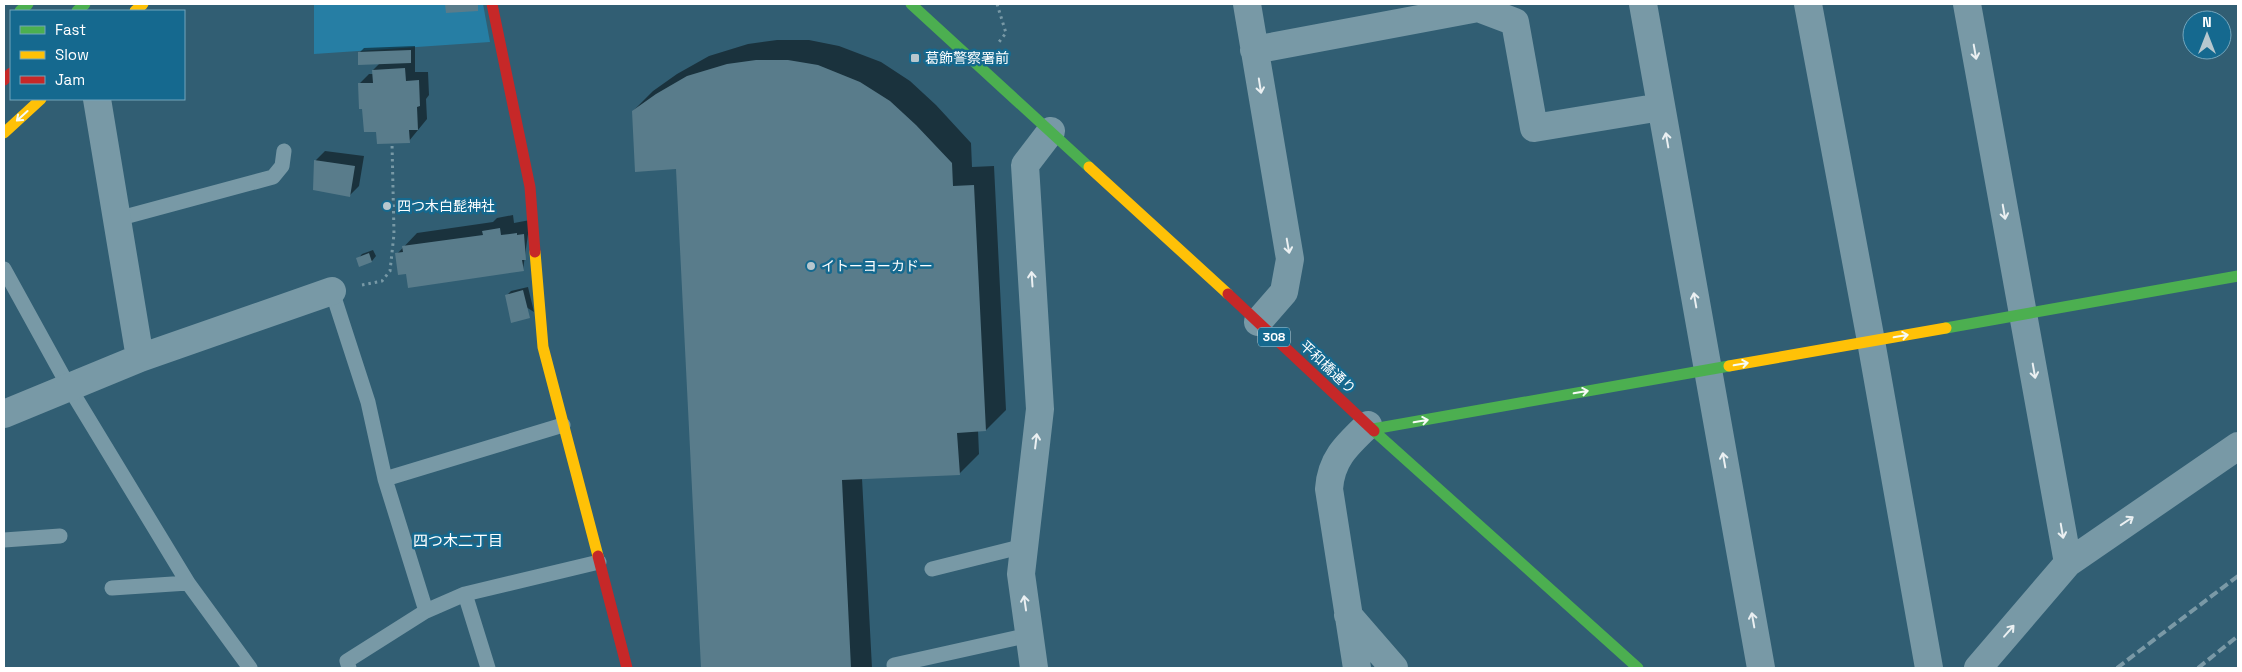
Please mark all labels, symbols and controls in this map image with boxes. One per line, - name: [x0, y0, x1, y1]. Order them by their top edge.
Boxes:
- legend: [10, 10, 185, 100]
- north arrow: [2182, 10, 2232, 60]
- text: N: [2202, 13, 2212, 31]
- text: Fast: [55, 20, 86, 39]
- one-way arrow: [1971, 43, 1981, 59]
- text: Slow: [55, 45, 89, 64]
- place label: 葛飾警察署前: [925, 49, 1009, 67]
- marker: 葛飾警察署前: [909, 52, 921, 64]
- text: Jam: [55, 70, 85, 89]
- one-way arrow: [1256, 78, 1266, 94]
- one-way arrow: [16, 110, 29, 122]
- one-way arrow: [1662, 133, 1672, 149]
- place label: 四つ木白髭神社: [397, 197, 495, 215]
- marker: 四つ木白髭神社: [381, 200, 393, 212]
- one-way arrow: [2000, 203, 2010, 219]
- one-way arrow: [1284, 238, 1294, 254]
- place label: イトーヨーカドー: [821, 257, 933, 275]
- marker: イトーヨーカドー: [805, 260, 817, 272]
- one-way arrow: [1028, 272, 1037, 288]
- one-way arrow: [1690, 293, 1700, 309]
- road number: 308: [1258, 328, 1290, 347]
- one-way arrow: [1892, 330, 1908, 340]
- street label: 平和橋通り: [1296, 337, 1360, 397]
- one-way arrow: [1732, 358, 1748, 368]
- one-way arrow: [2029, 363, 2039, 379]
- one-way arrow: [1572, 387, 1588, 397]
- one-way arrow: [1412, 415, 1428, 425]
- one-way arrow: [1031, 434, 1041, 450]
- one-way arrow: [1718, 453, 1728, 469]
- one-way arrow: [2120, 516, 2134, 526]
- one-way arrow: [2058, 523, 2068, 539]
- district label: 四つ木二丁目: [413, 531, 503, 550]
- one-way arrow: [1020, 595, 1030, 611]
- one-way arrow: [1747, 613, 1757, 629]
- one-way arrow: [2004, 625, 2015, 638]

